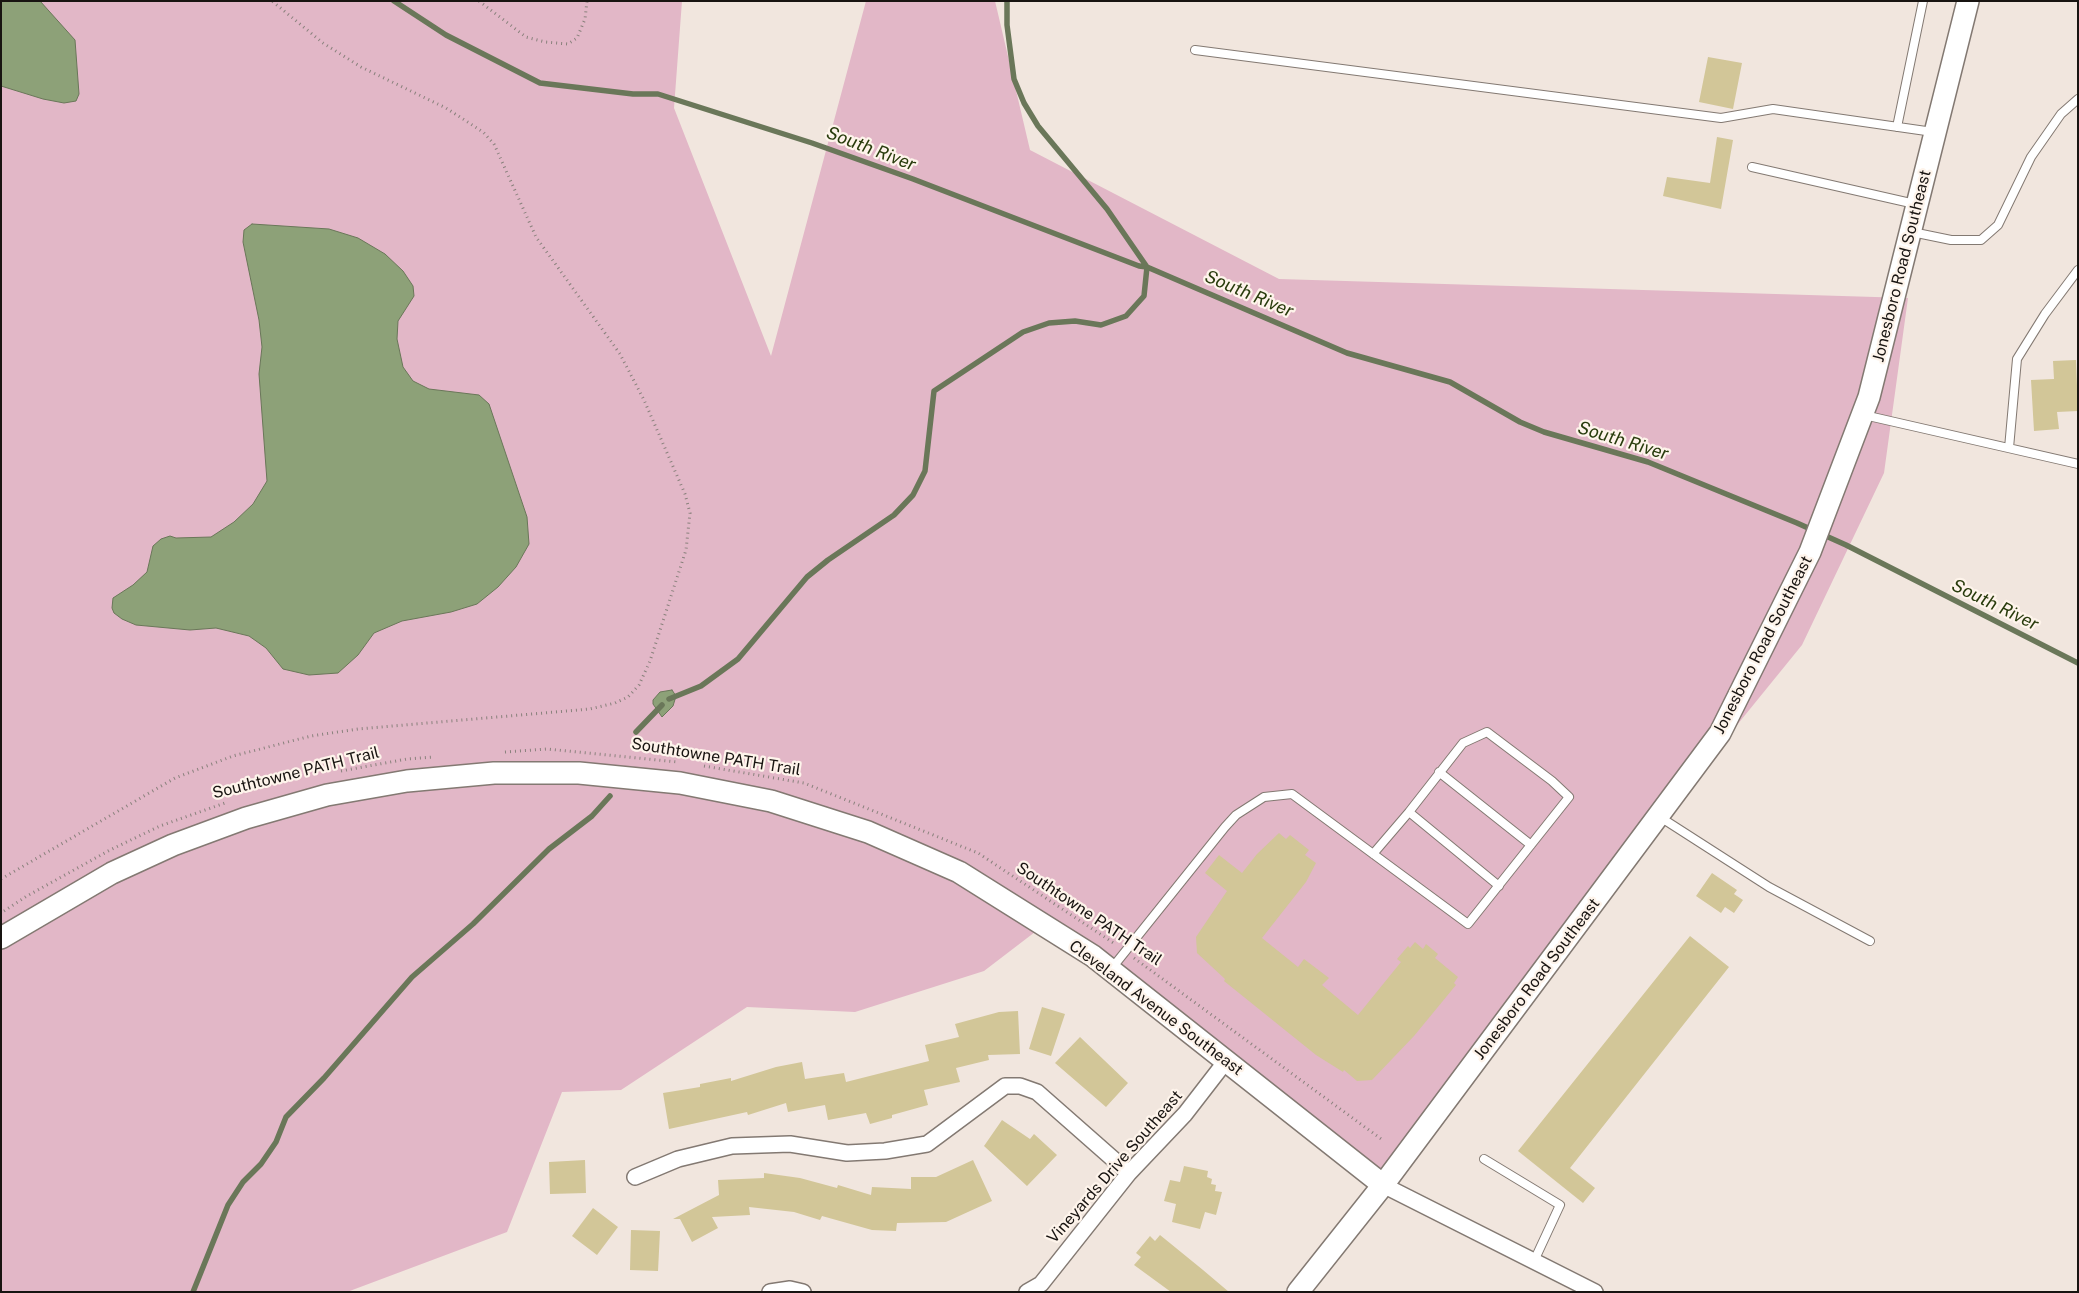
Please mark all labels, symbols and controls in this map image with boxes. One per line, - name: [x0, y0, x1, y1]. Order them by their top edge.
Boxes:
- water label: South River: [823, 122, 919, 176]
- street label: Jonesboro Road Southeast: [1869, 168, 1935, 364]
- water label: South River: [1201, 266, 1297, 322]
- water label: South River: [1575, 417, 1671, 465]
- street label: Jonesboro Road Southeast: [1710, 553, 1816, 737]
- water label: South River: [1948, 575, 2042, 635]
- street label: Southtowne PATH Trail: [630, 734, 802, 780]
- street label: Southtowne PATH Trail: [211, 743, 381, 803]
- street label: Southtowne PATH Trail: [1013, 858, 1165, 970]
- street label: Jonesboro Road Southeast: [1470, 894, 1604, 1064]
- street label: Cleveland Avenue Southeast: [1065, 936, 1247, 1080]
- street label: Vineyards Drive Southeast: [1043, 1087, 1187, 1247]

